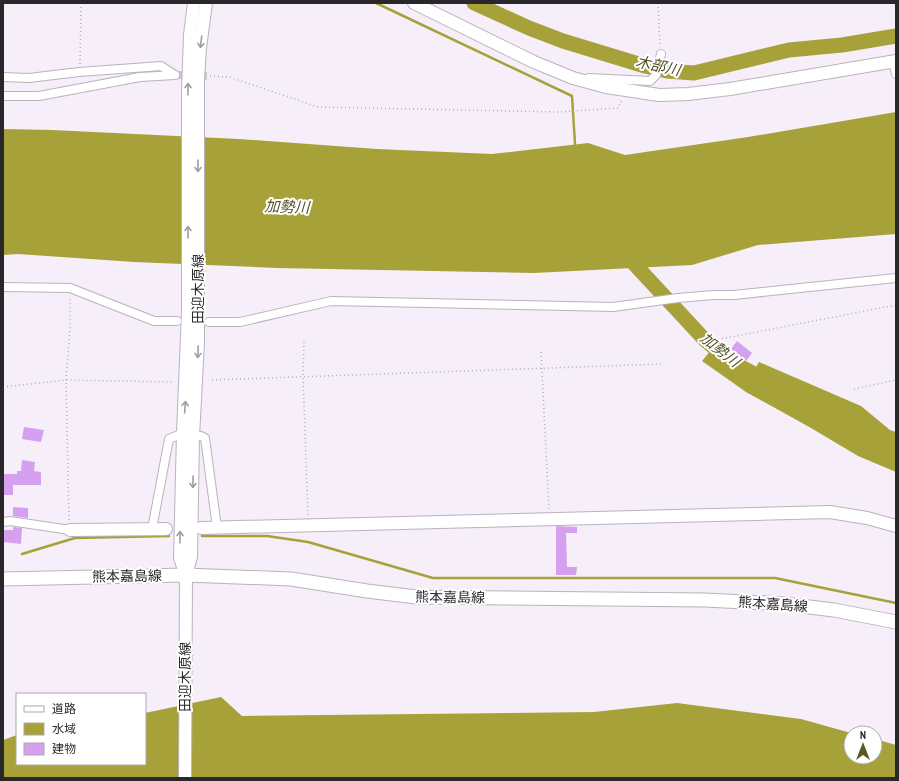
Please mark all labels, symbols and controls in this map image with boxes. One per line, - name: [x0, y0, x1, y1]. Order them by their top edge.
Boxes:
- one-way arrow: [197, 35, 205, 48]
- water label: 木部川: [634, 52, 684, 80]
- one-way arrow: [184, 83, 192, 96]
- one-way arrow: [194, 159, 202, 172]
- water label: 加勢川: [264, 196, 312, 217]
- one-way arrow: [184, 226, 192, 239]
- street label: 田迎木原線: [189, 254, 207, 324]
- water label: 加勢川: [697, 328, 745, 372]
- one-way arrow: [194, 345, 201, 358]
- one-way arrow: [181, 401, 188, 414]
- one-way arrow: [189, 475, 196, 488]
- one-way arrow: [177, 531, 184, 544]
- street label: 熊本嘉島線: [92, 566, 162, 586]
- street label: 熊本嘉島線: [415, 587, 485, 607]
- street label: 熊本嘉島線: [737, 593, 809, 615]
- street label: 田迎木原線: [176, 642, 194, 712]
- legend: [16, 693, 146, 765]
- text: 道路: [52, 701, 76, 716]
- text: 水域: [52, 721, 76, 736]
- north arrow: [843, 725, 883, 765]
- text: N: [860, 728, 866, 742]
- text: 建物: [52, 741, 76, 756]

